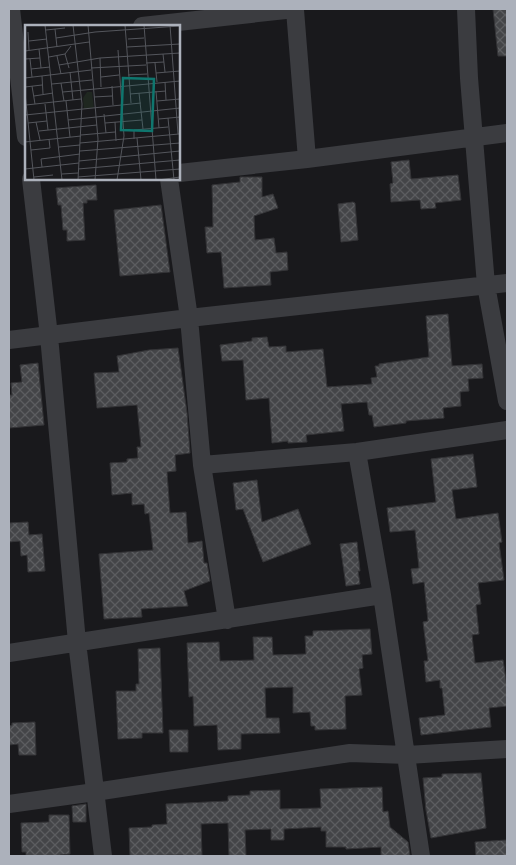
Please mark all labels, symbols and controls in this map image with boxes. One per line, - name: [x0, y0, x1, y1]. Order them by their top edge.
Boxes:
- inset map: [25, 25, 180, 180]

